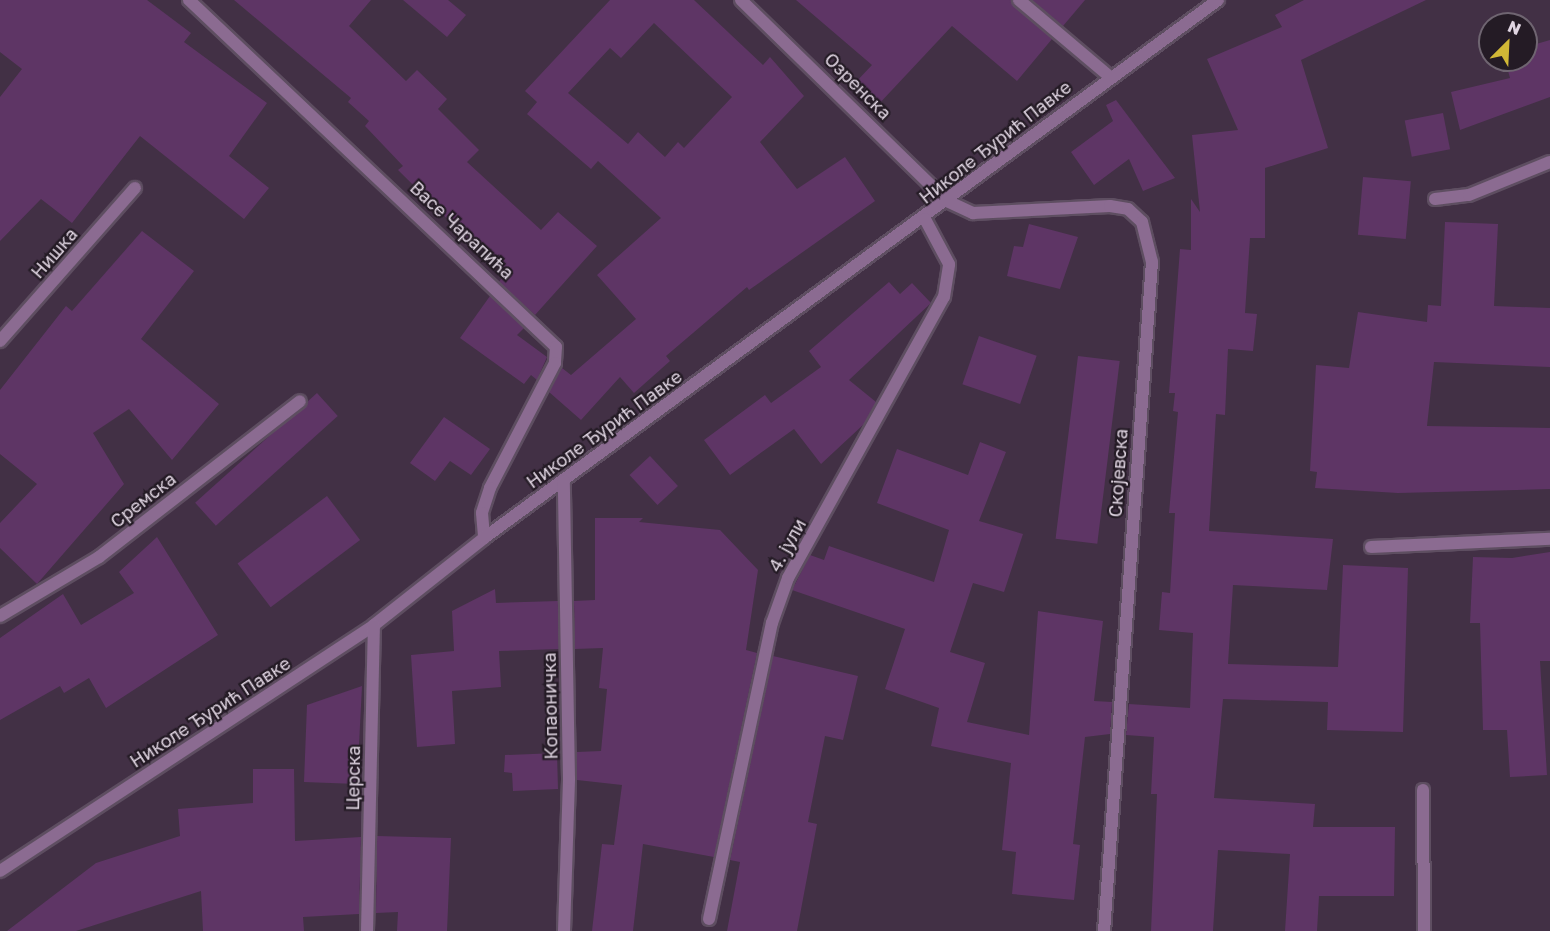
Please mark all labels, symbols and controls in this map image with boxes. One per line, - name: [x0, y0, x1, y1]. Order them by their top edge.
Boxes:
- north arrow: [1478, 12, 1538, 72]
- text: N: [1505, 16, 1524, 39]
- street label: Озренска: [820, 48, 896, 124]
- street label: Николе Ђурић Павке: [915, 76, 1075, 208]
- street label: Васе Чарапића: [406, 177, 518, 283]
- street label: Нишка: [26, 223, 82, 283]
- street label: Николе Ђурић Павке: [522, 365, 686, 493]
- street label: Скојевска: [1104, 428, 1132, 518]
- street label: Сремска: [106, 468, 180, 532]
- street label: 4. јули: [764, 515, 810, 575]
- street label: Николе Ђурић Павке: [126, 652, 294, 772]
- street label: Копаоничка: [538, 652, 562, 760]
- street label: Церска: [342, 745, 364, 811]

